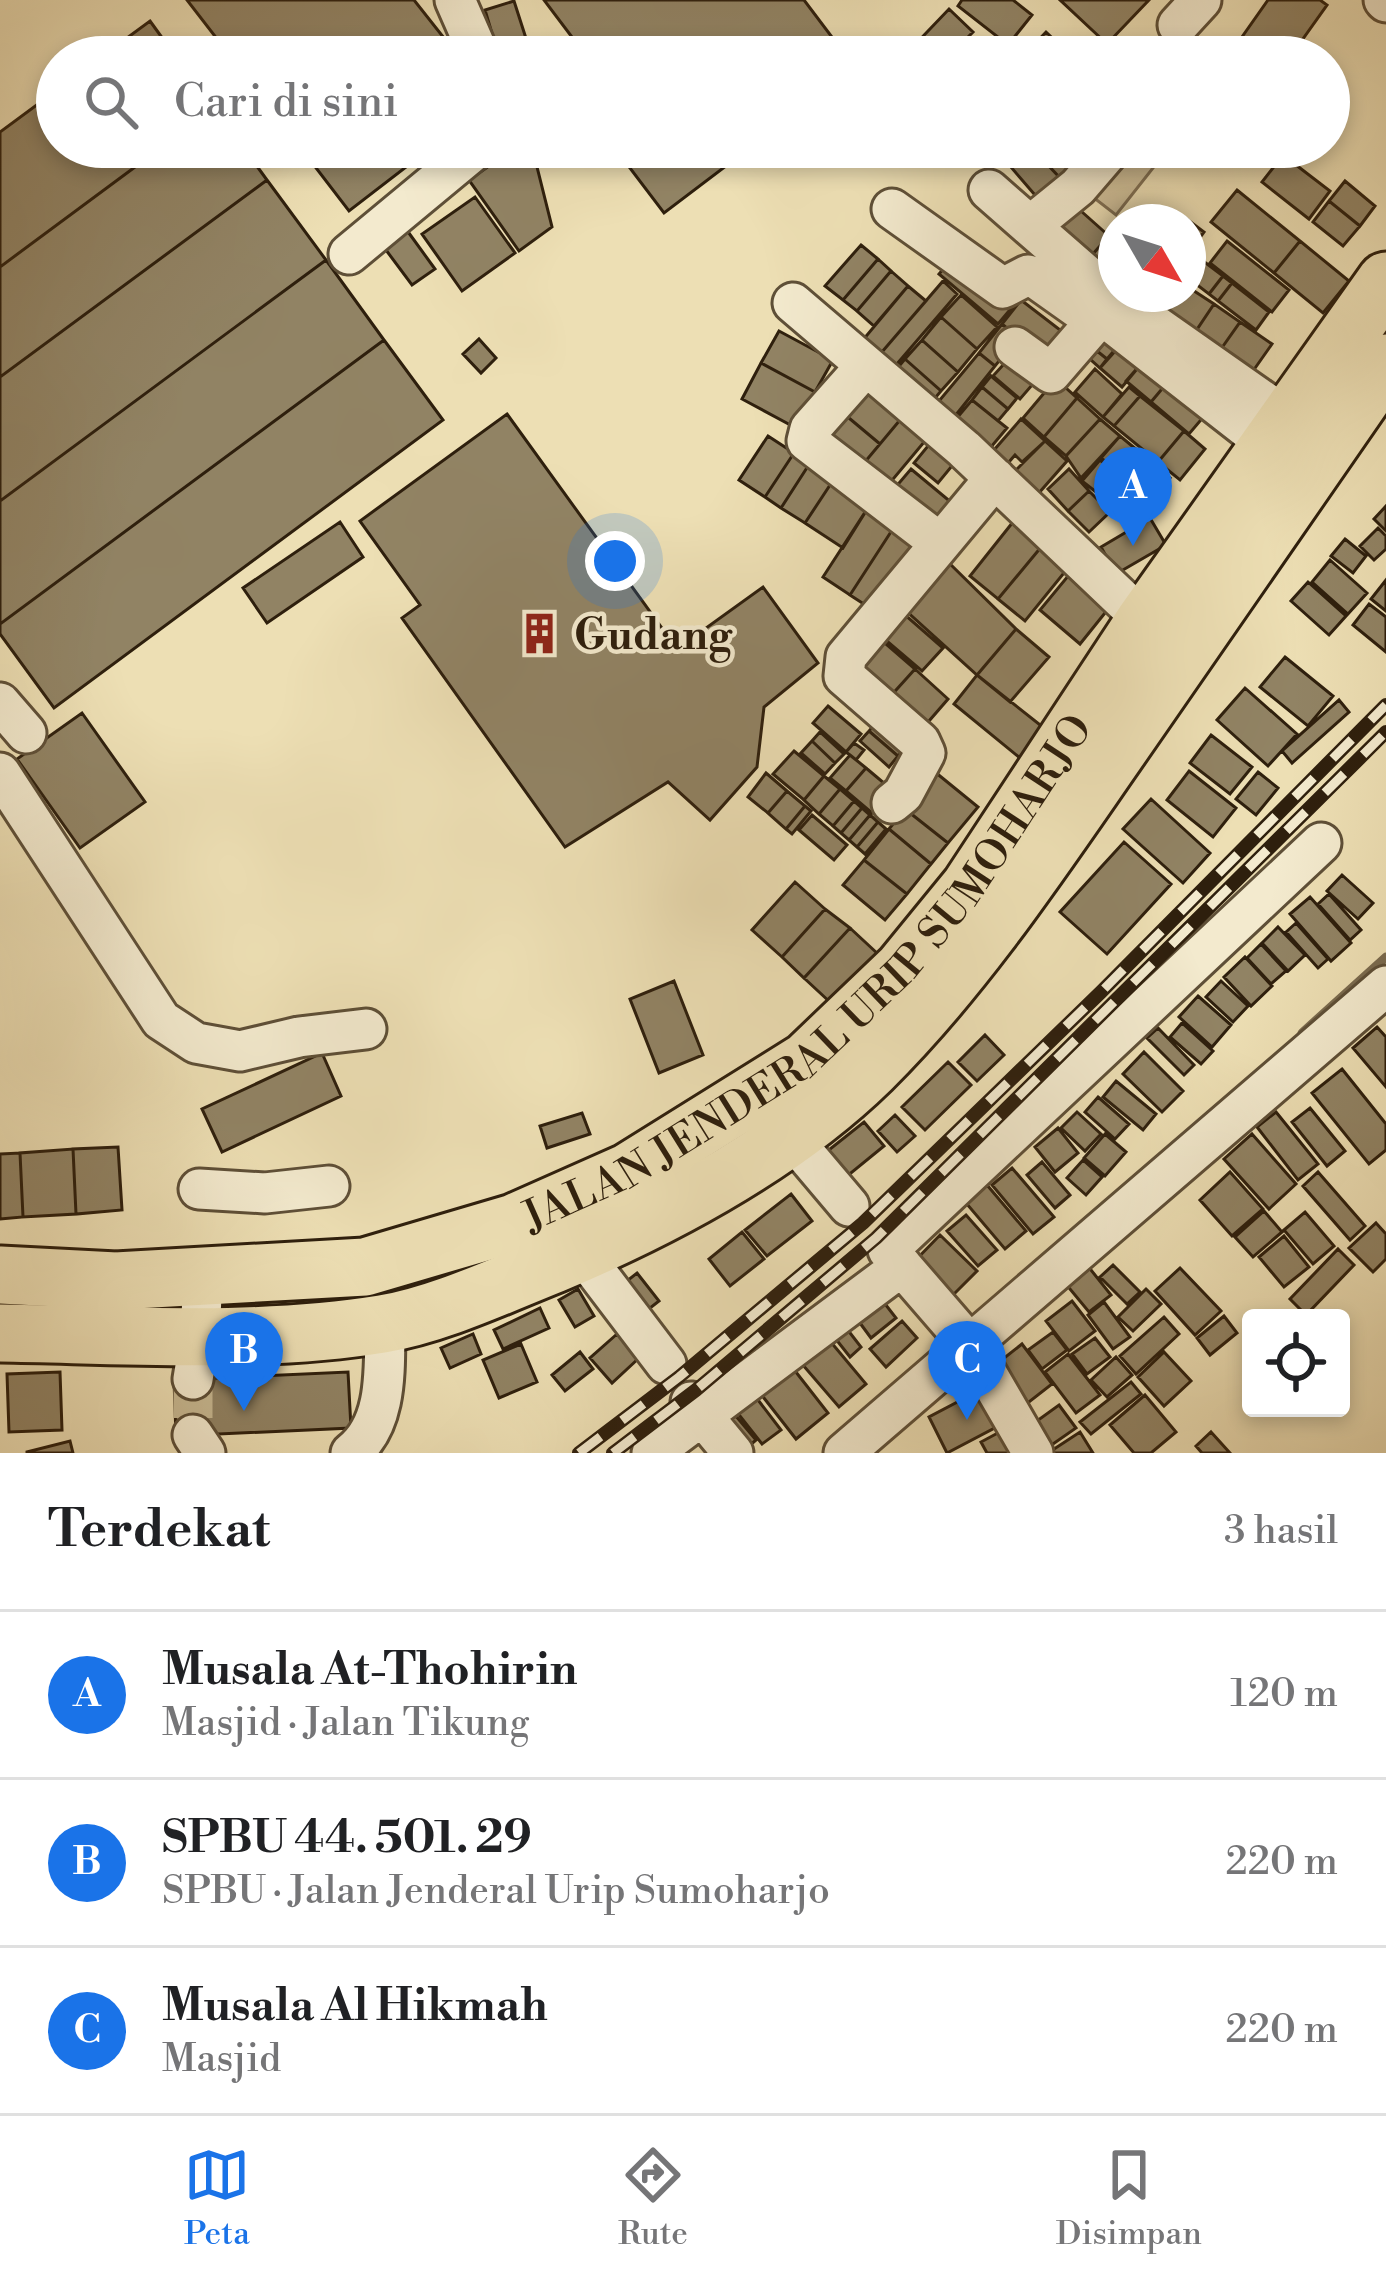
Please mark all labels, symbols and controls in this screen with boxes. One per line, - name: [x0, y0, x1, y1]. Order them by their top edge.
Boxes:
- search box: [36, 36, 1350, 168]
- icon: search: [78, 69, 144, 135]
- text: Cari di sini: [174, 74, 398, 131]
- north arrow: [1098, 204, 1206, 312]
- pin: A: [1094, 447, 1172, 546]
- your location: [585, 531, 645, 591]
- place label: Gudang: [574, 610, 733, 663]
- building icon: Gudang: [517, 611, 563, 657]
- street label: JALAN JENDERAL URIP SUMOHARJO: [513, 705, 1105, 1246]
- map controls: [1242, 1309, 1350, 1417]
- button: locate: [1242, 1309, 1350, 1417]
- pin: B: [205, 1312, 283, 1411]
- pin: C: [928, 1321, 1006, 1420]
- text: Terdekat: [48, 1499, 270, 1563]
- text: 3 hasil: [1224, 1507, 1338, 1556]
- text: Musala At-Thohirin: [162, 1642, 578, 1699]
- text: A: [73, 1670, 101, 1719]
- text: 120 m: [1230, 1670, 1338, 1719]
- text: Masjid · Jalan Tikung: [162, 1699, 530, 1748]
- text: SPBU 44. 501. 29: [162, 1810, 532, 1867]
- text: B: [72, 1838, 102, 1887]
- text: 220 m: [1225, 1838, 1338, 1887]
- text: SPBU · Jalan Jenderal Urip Sumoharjo: [162, 1867, 830, 1916]
- text: Musala Al Hikmah: [162, 1978, 548, 2035]
- text: C: [73, 2006, 101, 2055]
- text: 220 m: [1225, 2006, 1338, 2055]
- text: Masjid: [162, 2035, 281, 2084]
- tab: Peta: [184, 2142, 250, 2255]
- tab: Rute: [618, 2142, 688, 2255]
- tab: Disimpan: [1056, 2142, 1202, 2255]

